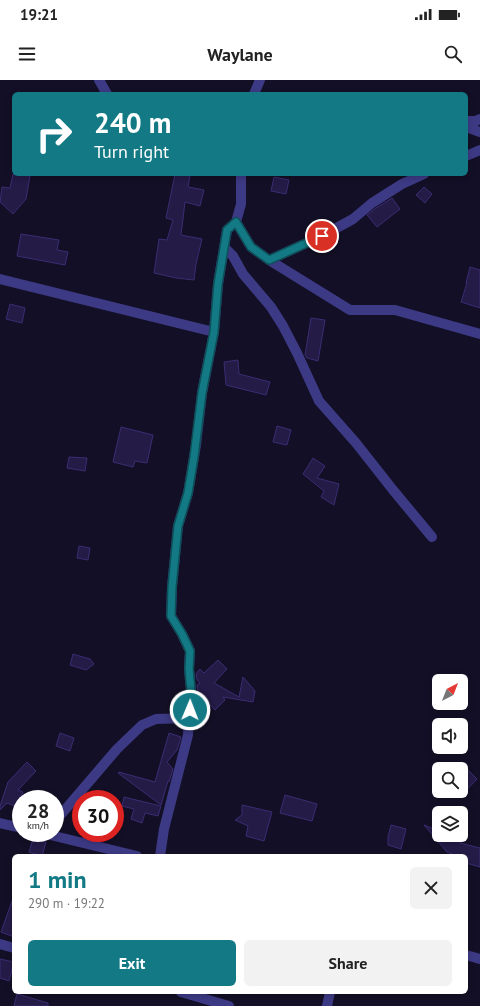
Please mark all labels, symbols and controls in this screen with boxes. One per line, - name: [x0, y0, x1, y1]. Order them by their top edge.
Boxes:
- text: 19:21: [20, 5, 58, 24]
- icon: menu: [16, 43, 38, 65]
- text: Waylane: [207, 43, 273, 66]
- icon: search: [442, 43, 464, 65]
- text: 240 m: [94, 104, 171, 141]
- icon: right: [28, 108, 80, 160]
- text: Turn right: [94, 140, 169, 163]
- pin: [305, 219, 339, 253]
- icon: arrive: [311, 225, 333, 247]
- north arrow: [432, 674, 468, 710]
- map controls: [432, 674, 468, 842]
- position arrow: [169, 689, 211, 731]
- button: sound: [432, 718, 468, 754]
- button: search: [432, 762, 468, 798]
- speed limit sign: 30: [72, 790, 124, 842]
- text: 28: [27, 798, 49, 824]
- button: layers: [432, 806, 468, 842]
- text: km/h: [27, 819, 49, 832]
- text: 1 min: [28, 864, 87, 895]
- button: close: [410, 867, 452, 909]
- text: 290 m · 19:22: [28, 895, 105, 912]
- button: Exit: [28, 940, 236, 986]
- button: Share: [244, 940, 452, 986]

